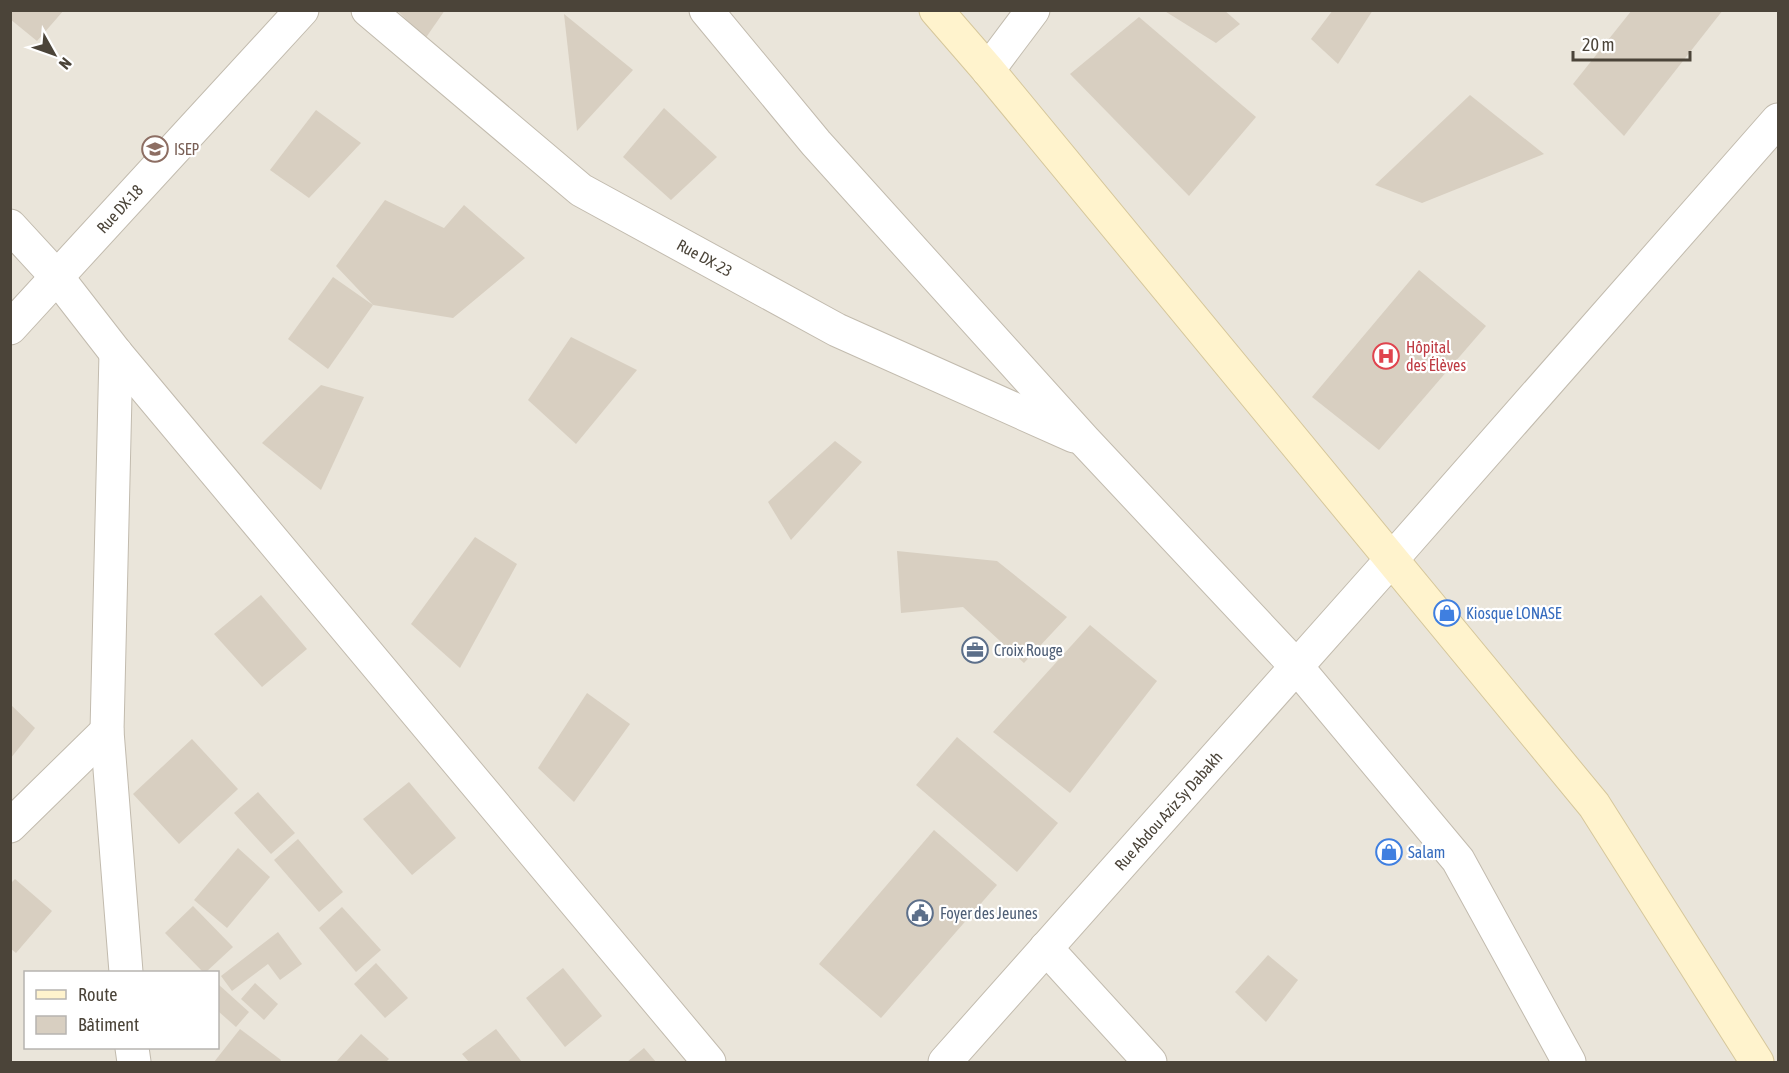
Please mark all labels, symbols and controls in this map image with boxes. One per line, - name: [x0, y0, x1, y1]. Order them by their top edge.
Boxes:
- north arrow: [24, 24, 84, 84]
- scale bar: [1573, 24, 1690, 62]
- text: 20 m: [1582, 34, 1614, 55]
- text: N: [56, 54, 75, 73]
- school or university icon: ISEP: [140, 134, 170, 164]
- place label: ISEP: [174, 140, 200, 158]
- street label: Rue DX-18: [93, 181, 146, 237]
- street label: Rue DX-23: [674, 235, 736, 280]
- place label: Hôpital des Élèves: [1406, 338, 1466, 374]
- hospital icon: Hôpital des Élèves: [1371, 341, 1401, 371]
- shop icon: Kiosque LONASE: [1432, 598, 1462, 628]
- place label: Kiosque LONASE: [1466, 604, 1562, 623]
- office icon: Croix Rouge: [960, 635, 990, 665]
- place label: Croix Rouge: [994, 641, 1063, 660]
- street label: Rue Abdou Aziz Sy Dabakh: [1111, 748, 1226, 874]
- shop icon: Salam: [1374, 837, 1404, 867]
- place label: Salam: [1408, 843, 1445, 861]
- public building icon: Foyer des Jeunes: [905, 898, 935, 928]
- place label: Foyer des Jeunes: [940, 904, 1038, 923]
- legend: [24, 971, 219, 1049]
- text: Route: [78, 984, 117, 1005]
- text: Bâtiment: [78, 1014, 139, 1035]

